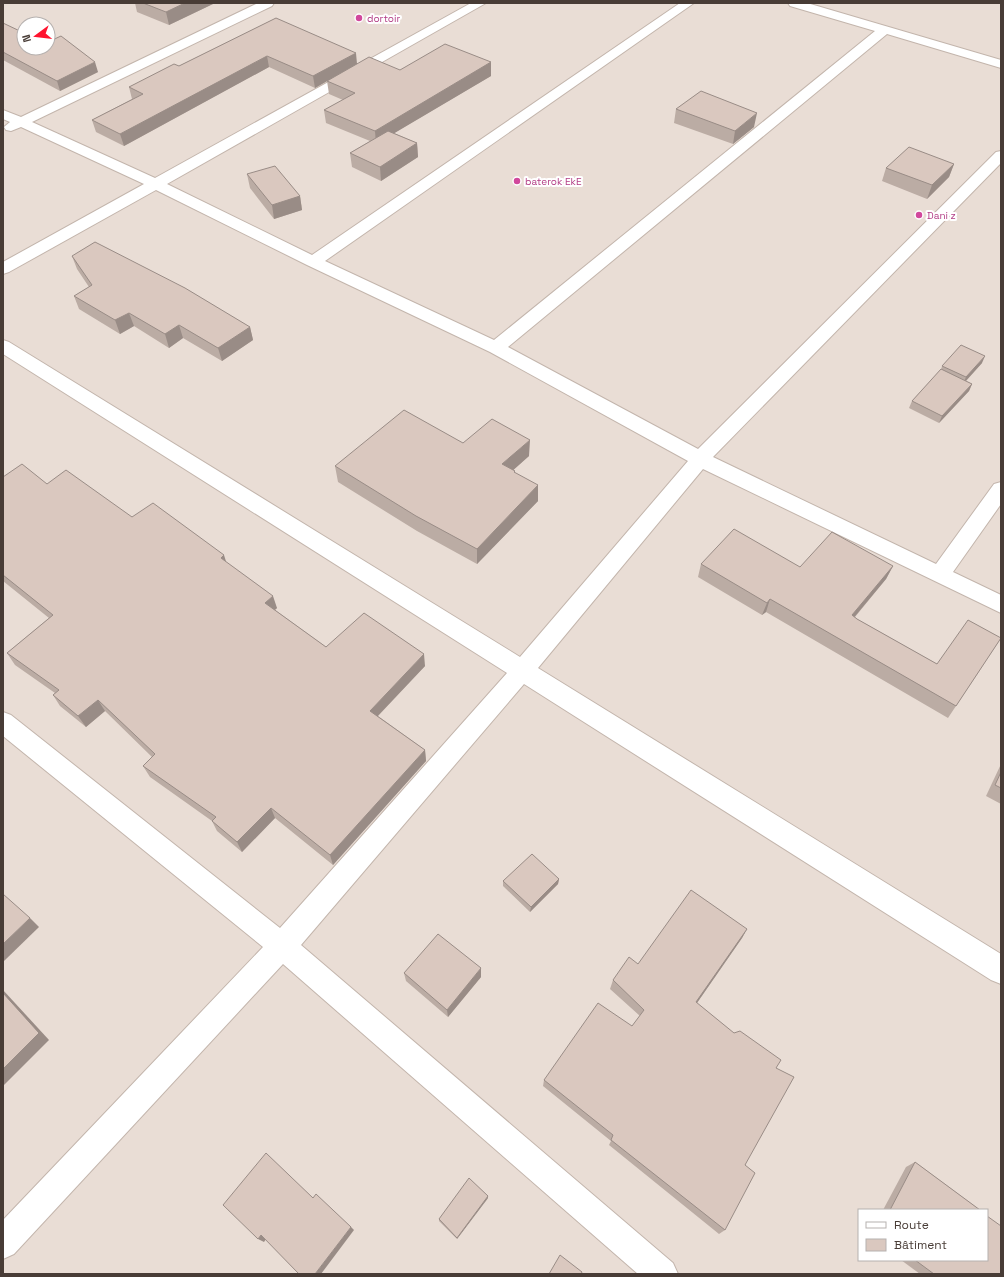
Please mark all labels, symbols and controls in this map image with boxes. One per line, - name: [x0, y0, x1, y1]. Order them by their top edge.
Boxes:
- place label: dortoir: [367, 12, 400, 25]
- marker: dortoir: [354, 13, 364, 23]
- north arrow: [16, 16, 56, 56]
- text: N: [19, 33, 34, 44]
- place label: baterok EkE: [525, 175, 582, 188]
- marker: baterok EkE: [512, 176, 522, 186]
- place label: Dani z: [927, 209, 956, 222]
- marker: Dani z: [914, 210, 924, 220]
- legend: [858, 1209, 988, 1261]
- text: Route: [894, 1217, 929, 1233]
- text: Bâtiment: [894, 1237, 947, 1253]

